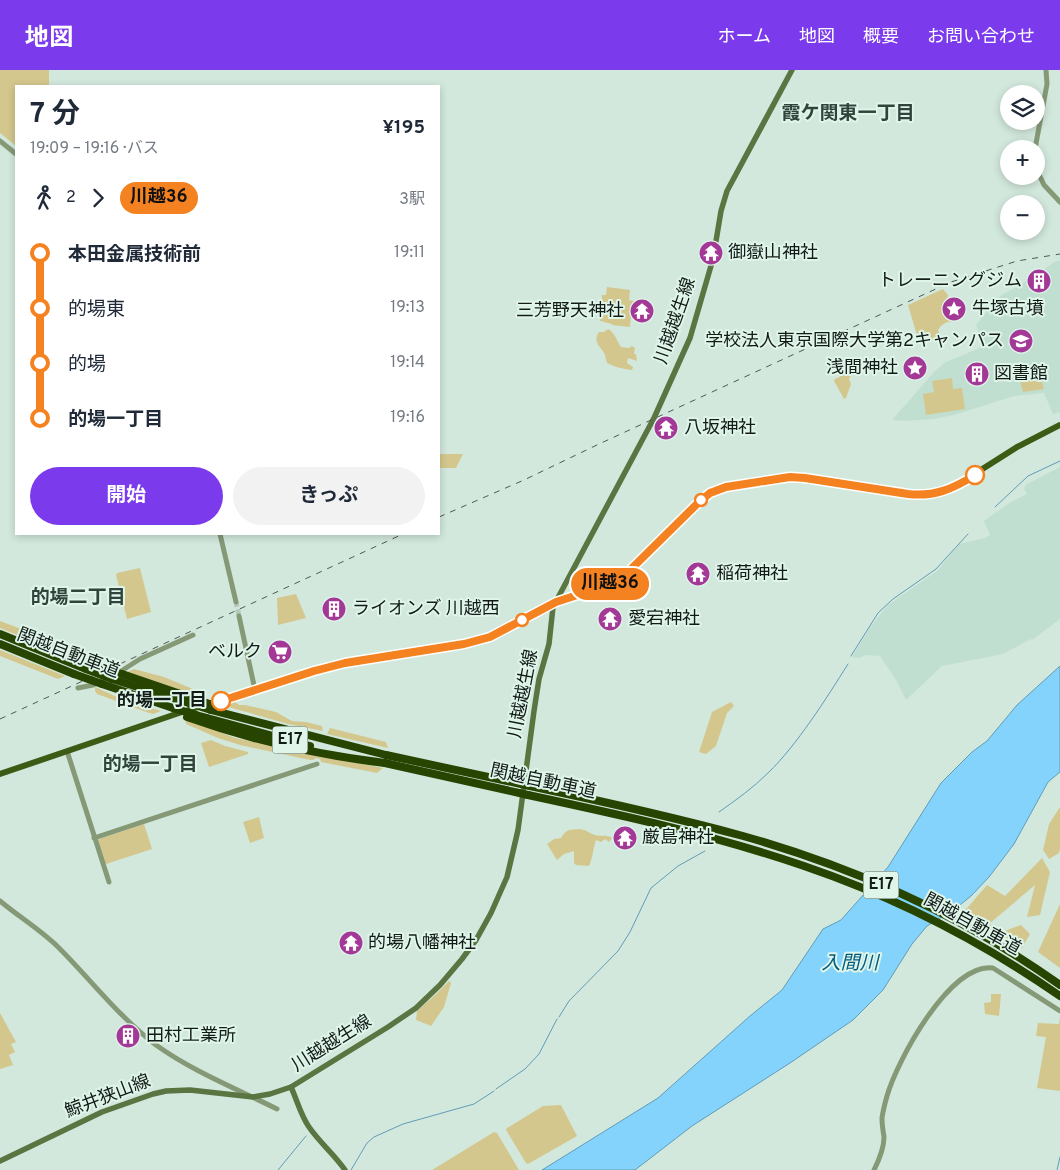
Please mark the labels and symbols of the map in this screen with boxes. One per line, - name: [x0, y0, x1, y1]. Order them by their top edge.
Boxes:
- district label: 霞ケ関東一丁目: [781, 102, 915, 126]
- temple icon: 御嶽山神社: [698, 240, 724, 266]
- place label: 御嶽山神社: [728, 242, 818, 265]
- building icon: トレーニングジム: [1026, 268, 1052, 294]
- place label: トレーニングジム: [878, 270, 1022, 293]
- street label: 川越越生線: [650, 275, 702, 367]
- place icon: 牛塚古墳: [941, 296, 967, 322]
- temple icon: 三芳野天神社: [629, 298, 655, 324]
- place label: 牛塚古墳: [972, 298, 1044, 321]
- place label: 三芳野天神社: [516, 300, 624, 323]
- school or university icon: 学校法人東京国際大学第2キャンパス: [1008, 328, 1034, 354]
- place label: 学校法人東京国際大学第2キャンパス: [705, 330, 1004, 353]
- place icon: 浅間神社: [902, 355, 928, 381]
- place label: 浅間神社: [826, 357, 898, 380]
- building icon: 図書館: [964, 361, 990, 387]
- place label: 図書館: [994, 363, 1048, 386]
- temple icon: 八坂神社: [653, 415, 679, 441]
- place label: 八坂神社: [684, 417, 756, 440]
- unlabelled marker: [965, 465, 985, 485]
- unlabelled marker: [694, 493, 708, 507]
- temple icon: 稲荷神社: [685, 561, 711, 587]
- place label: 稲荷神社: [716, 563, 788, 586]
- line badge: 川越36: [575, 568, 645, 600]
- district label: 的場二丁目: [30, 586, 126, 610]
- building icon: ライオンズ 川越西: [321, 596, 347, 622]
- place label: ライオンズ 川越西: [352, 598, 500, 621]
- temple icon: 愛宕神社: [597, 606, 623, 632]
- place label: 愛宕神社: [628, 608, 700, 631]
- unlabelled marker: [515, 613, 529, 627]
- street label: 関越自動車道: [13, 624, 123, 684]
- supermarket icon: ベルク: [267, 639, 293, 665]
- place label: ベルク: [208, 641, 262, 664]
- street label: 川越越生線: [504, 648, 544, 740]
- place label: 的場一丁目: [117, 690, 207, 713]
- marker: 的場一丁目: [211, 691, 231, 711]
- road number: E17: [272, 726, 308, 754]
- district label: 的場一丁目: [102, 753, 198, 777]
- street label: 関越自動車道: [488, 760, 598, 804]
- temple icon: 厳島神社: [612, 825, 638, 851]
- place label: 厳島神社: [642, 827, 714, 850]
- road number: E17: [864, 872, 898, 898]
- street label: 関越自動車道: [919, 889, 1025, 961]
- temple icon: 的場八幡神社: [338, 930, 364, 956]
- place label: 的場八幡神社: [368, 932, 476, 955]
- water label: 入間川: [821, 952, 880, 976]
- street label: 川越越生線: [288, 1010, 376, 1078]
- building icon: 田村工業所: [115, 1023, 141, 1049]
- place label: 田村工業所: [146, 1025, 236, 1048]
- street label: 鯨井狭山線: [62, 1070, 154, 1124]

